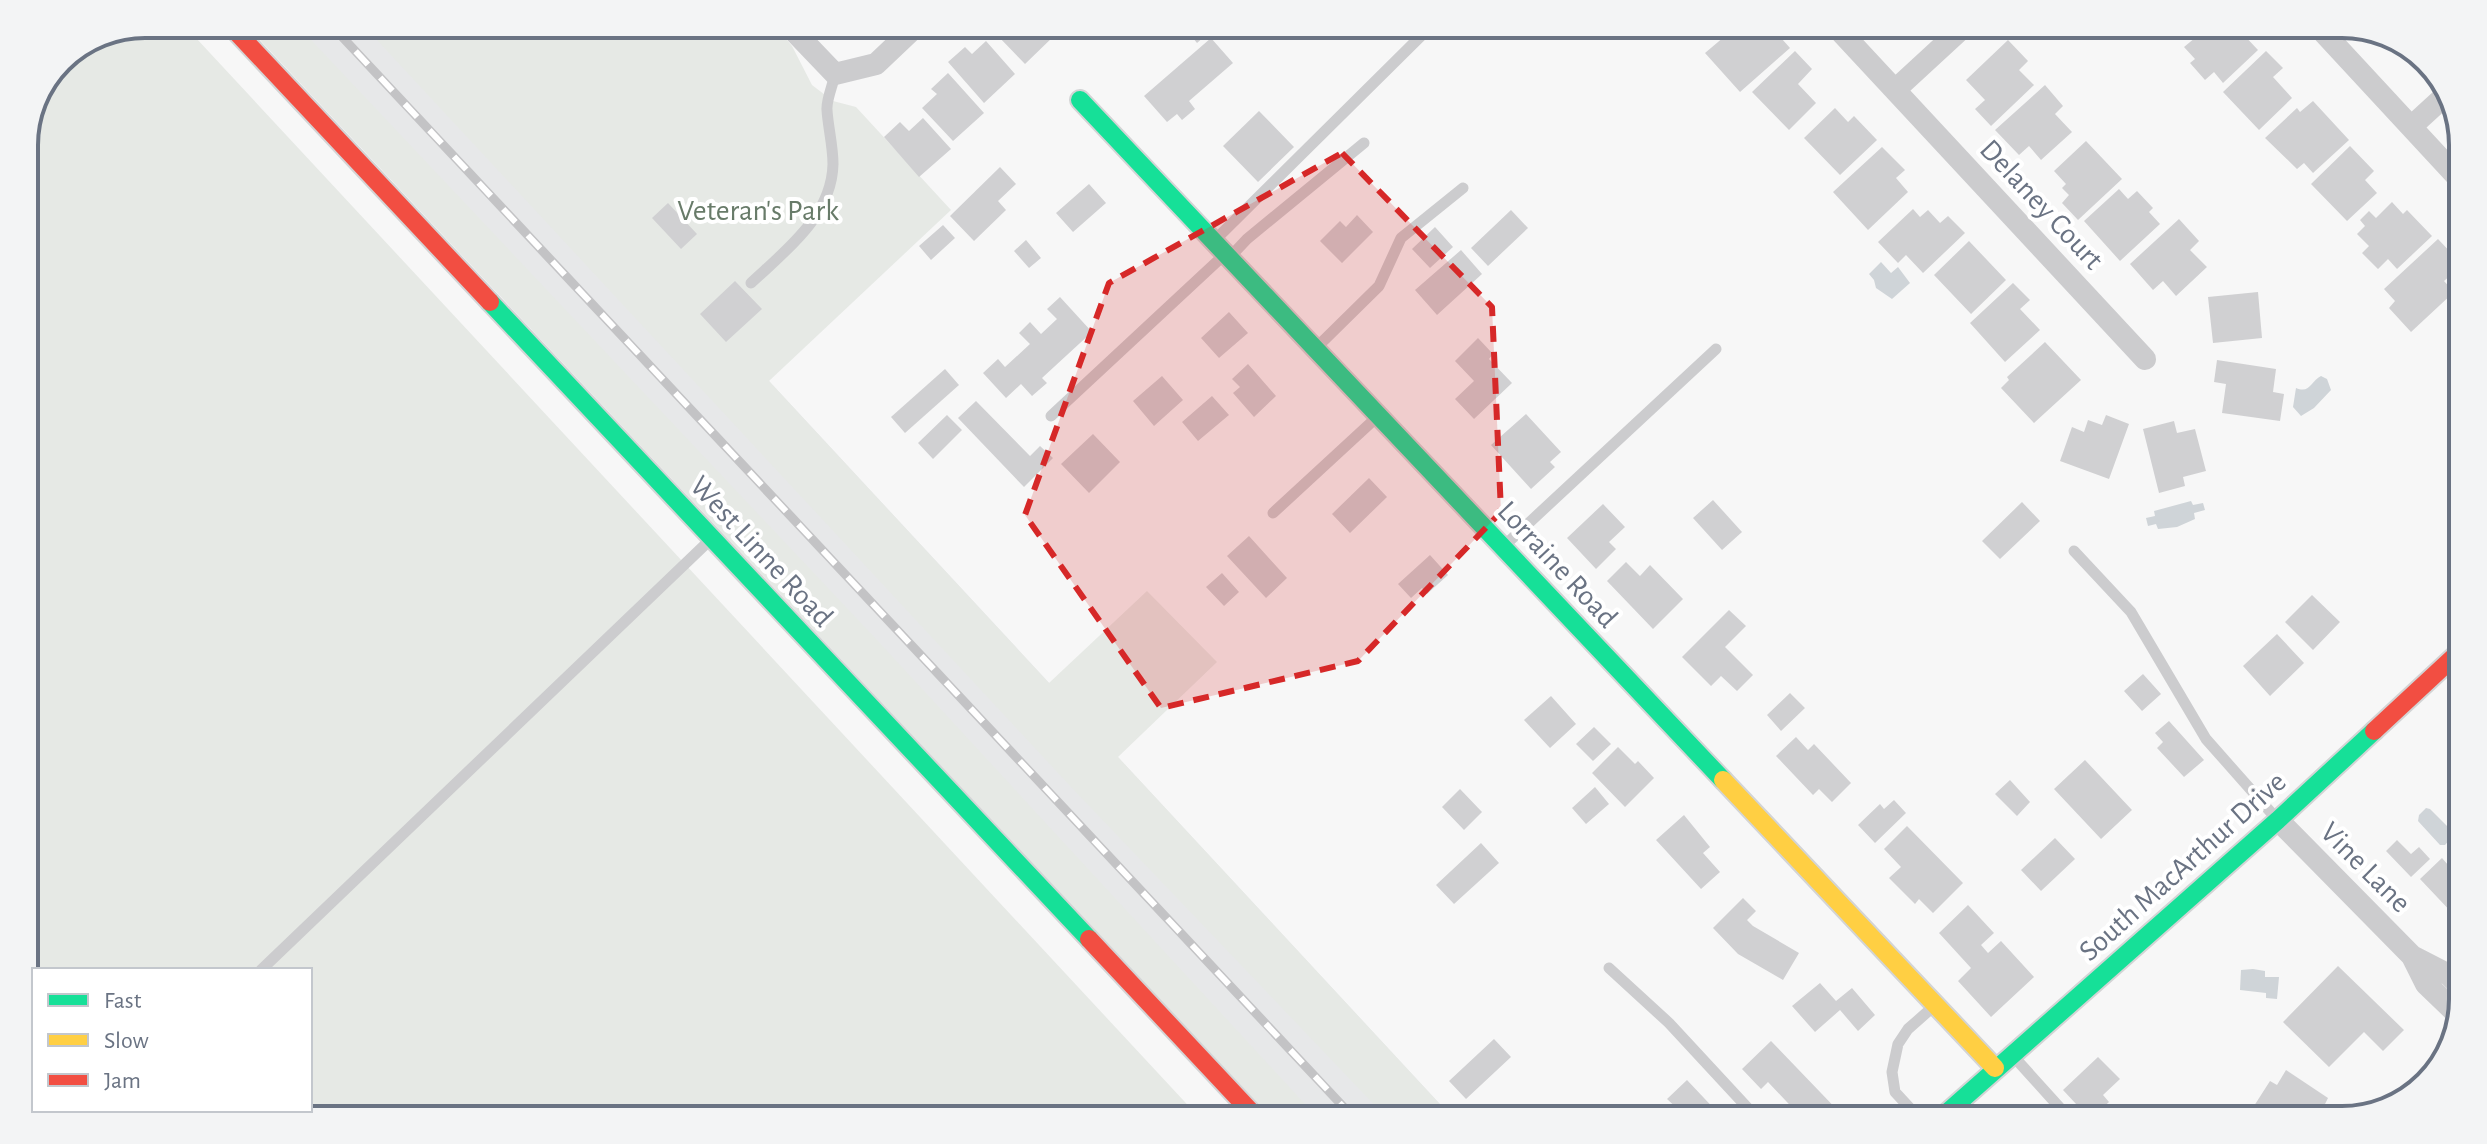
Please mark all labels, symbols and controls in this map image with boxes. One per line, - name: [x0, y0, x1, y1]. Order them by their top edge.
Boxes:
- street label: Delaney Court: [1974, 134, 2109, 276]
- park label: Veteran's Park: [677, 196, 839, 226]
- street label: West Linne Road: [684, 471, 838, 633]
- street label: Lorraine Road: [1492, 496, 1623, 634]
- street label: South MacArthur Drive: [2074, 766, 2292, 967]
- street label: Vine Lane: [2314, 817, 2416, 919]
- legend: [32, 968, 312, 1112]
- text: Fast: [104, 989, 142, 1013]
- text: Slow: [104, 1029, 149, 1053]
- text: Jam: [104, 1069, 141, 1093]

